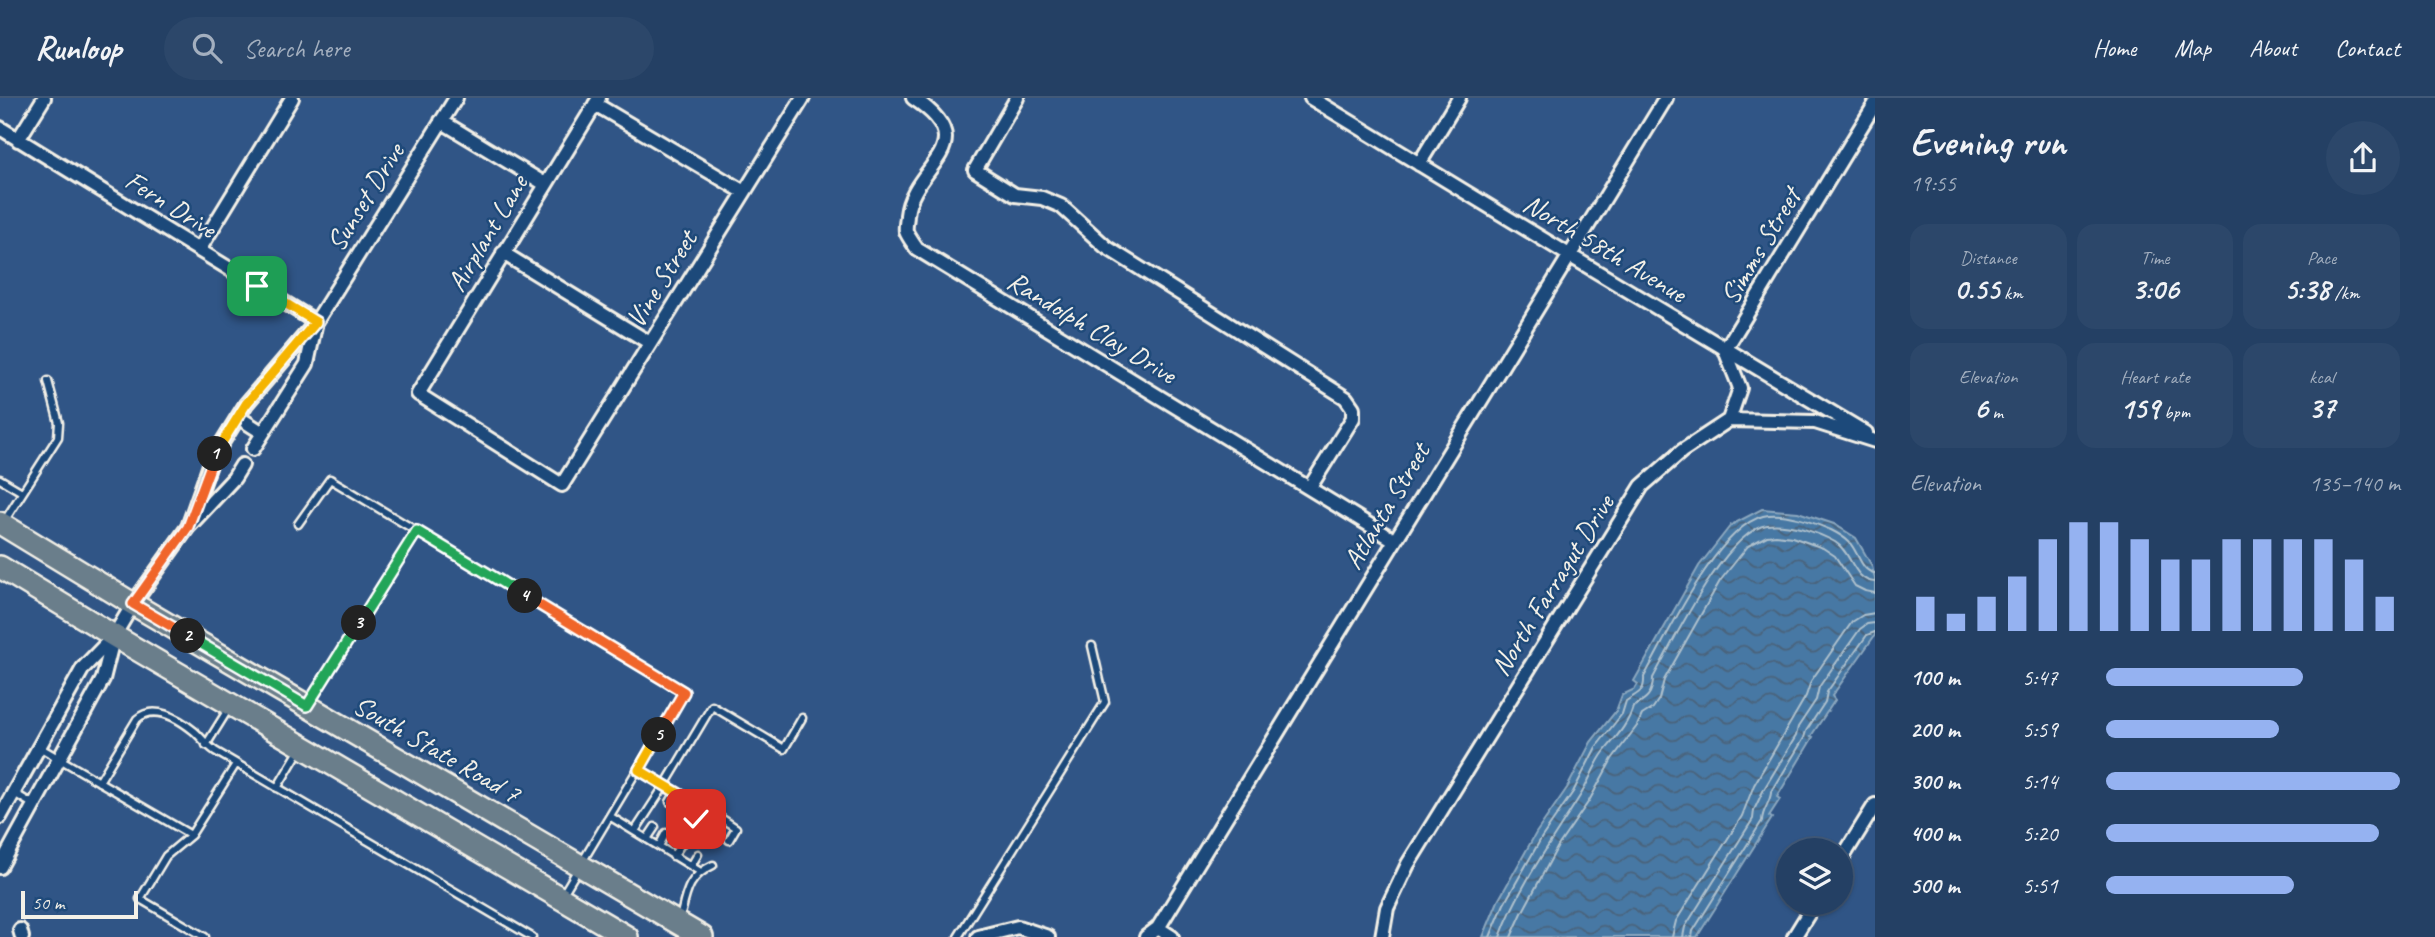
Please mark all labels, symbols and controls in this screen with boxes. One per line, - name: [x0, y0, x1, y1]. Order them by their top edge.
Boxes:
- search box: [164, 17, 654, 80]
- text: Runloop: [35, 27, 122, 69]
- icon: search: [188, 29, 226, 67]
- text: Search here: [244, 32, 349, 65]
- text: Home: [2093, 33, 2136, 63]
- text: Map: [2174, 33, 2211, 63]
- text: About: [2249, 33, 2297, 63]
- text: Contact: [2335, 33, 2400, 63]
- text: Evening run: [1910, 119, 2066, 166]
- button: share: [2326, 121, 2400, 195]
- street label: Sunset Drive: [318, 135, 413, 258]
- street label: Fern Drive: [119, 162, 225, 247]
- street label: Airplant Lane: [439, 167, 536, 298]
- text: 19:55: [1910, 169, 1956, 198]
- street label: Simms Street: [1712, 179, 1810, 310]
- street label: North 58th Avenue: [1517, 186, 1694, 311]
- street label: Vine Street: [618, 222, 706, 334]
- text: Distance: [1960, 246, 2017, 270]
- text: Time: [2140, 246, 2170, 270]
- text: Pace: [2307, 246, 2336, 270]
- pin: [227, 256, 287, 316]
- street label: Randolph Clay Drive: [1001, 263, 1185, 392]
- icon: arrive: [238, 267, 276, 305]
- text: 0.55: [1954, 270, 1999, 308]
- text: 3:06: [2131, 270, 2179, 308]
- text: 5:38: [2284, 270, 2330, 308]
- text: km: [1999, 281, 2023, 305]
- text: /km: [2330, 281, 2359, 305]
- text: Elevation: [1959, 365, 2018, 389]
- text: Heart rate: [2120, 365, 2190, 389]
- text: kcal: [2309, 365, 2334, 389]
- text: 6: [1974, 389, 1988, 427]
- text: 159: [2120, 389, 2159, 427]
- text: 37: [2308, 389, 2335, 427]
- text: m: [1988, 400, 2003, 424]
- text: bpm: [2159, 400, 2190, 424]
- street label: Atlanta Street: [1335, 434, 1439, 575]
- pin: 1: [198, 436, 232, 472]
- text: 1: [210, 441, 219, 465]
- text: Elevation: [1910, 469, 1981, 498]
- text: 135–140 m: [2309, 469, 2400, 498]
- street label: North Farragut Drive: [1482, 486, 1623, 682]
- pin: 4: [508, 578, 542, 614]
- text: 4: [520, 583, 529, 607]
- pin: 3: [342, 606, 376, 640]
- text: 3: [354, 610, 363, 634]
- pin: 2: [170, 618, 206, 654]
- text: 2: [183, 623, 192, 647]
- text: 100 m: [1910, 663, 1960, 692]
- text: 5:47: [2022, 663, 2058, 692]
- street label: South State Road 7: [347, 687, 528, 812]
- text: 200 m: [1910, 715, 1960, 744]
- text: 5:59: [2022, 715, 2058, 744]
- pin: 5: [642, 718, 676, 752]
- text: 5: [654, 722, 663, 746]
- text: 300 m: [1910, 767, 1960, 796]
- text: 5:14: [2022, 767, 2058, 796]
- pin: [666, 789, 726, 849]
- icon: check: [677, 800, 715, 838]
- text: 400 m: [1910, 819, 1960, 848]
- text: 5:20: [2022, 819, 2058, 848]
- map controls: [1776, 838, 1853, 915]
- button: layers: [1776, 838, 1853, 915]
- text: 500 m: [1910, 871, 1959, 900]
- text: 5:51: [2022, 871, 2058, 900]
- scale bar: [21, 888, 138, 920]
- text: 50 m: [32, 891, 64, 915]

